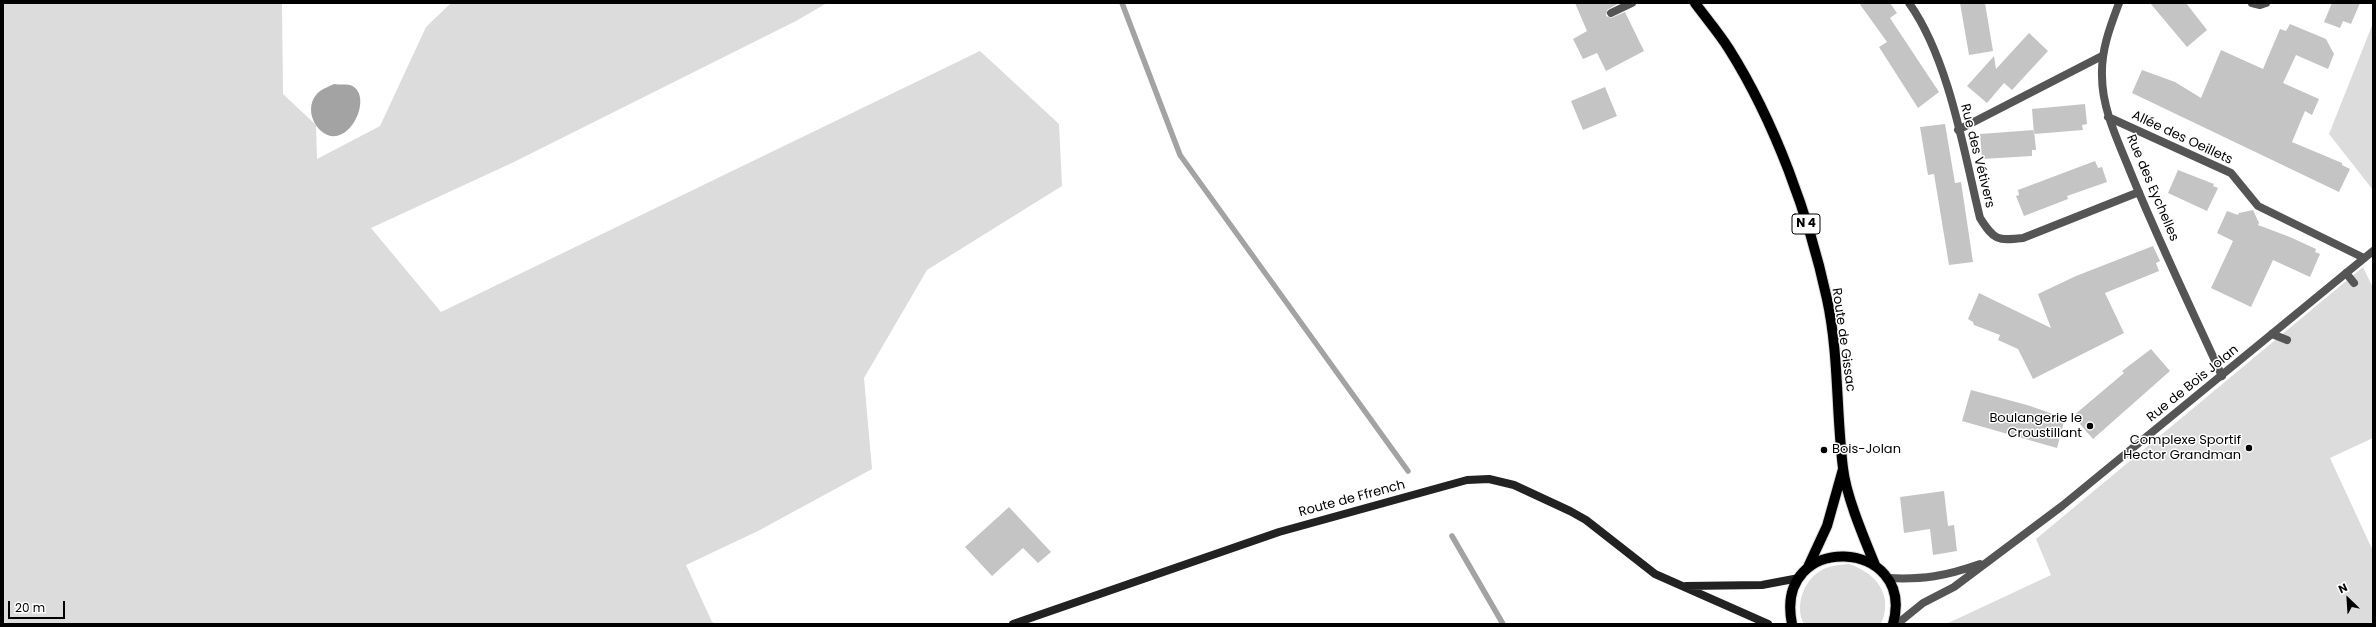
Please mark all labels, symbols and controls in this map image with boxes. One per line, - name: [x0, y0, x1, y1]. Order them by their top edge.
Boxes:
- street label: Rue des Vétivers: [1957, 102, 1997, 210]
- street label: Allée des Oeillets: [2129, 108, 2235, 168]
- street label: Rue des Eychelles: [2122, 132, 2182, 244]
- road number: N 4: [1792, 214, 1820, 234]
- street label: Route de Gissac: [1828, 287, 1858, 393]
- street label: Rue de Bois Jolan: [2144, 342, 2242, 426]
- place label: Boulangerie le Croustillant: [1989, 411, 2082, 442]
- marker: Boulangerie le Croustillant: [2085, 421, 2095, 431]
- place label: Complexe Sportif Hector Grandman: [2123, 433, 2241, 464]
- place label: Bois-Jolan: [1832, 442, 1901, 458]
- marker: Complexe Sportif Hector Grandman: [2244, 443, 2254, 453]
- marker: Bois-Jolan: [1819, 445, 1829, 455]
- street label: Route de Ffrench: [1297, 477, 1407, 521]
- north arrow: [2328, 579, 2368, 619]
- text: N: [2336, 579, 2350, 597]
- scale bar: [10, 593, 67, 619]
- text: 20 m: [15, 599, 45, 616]

